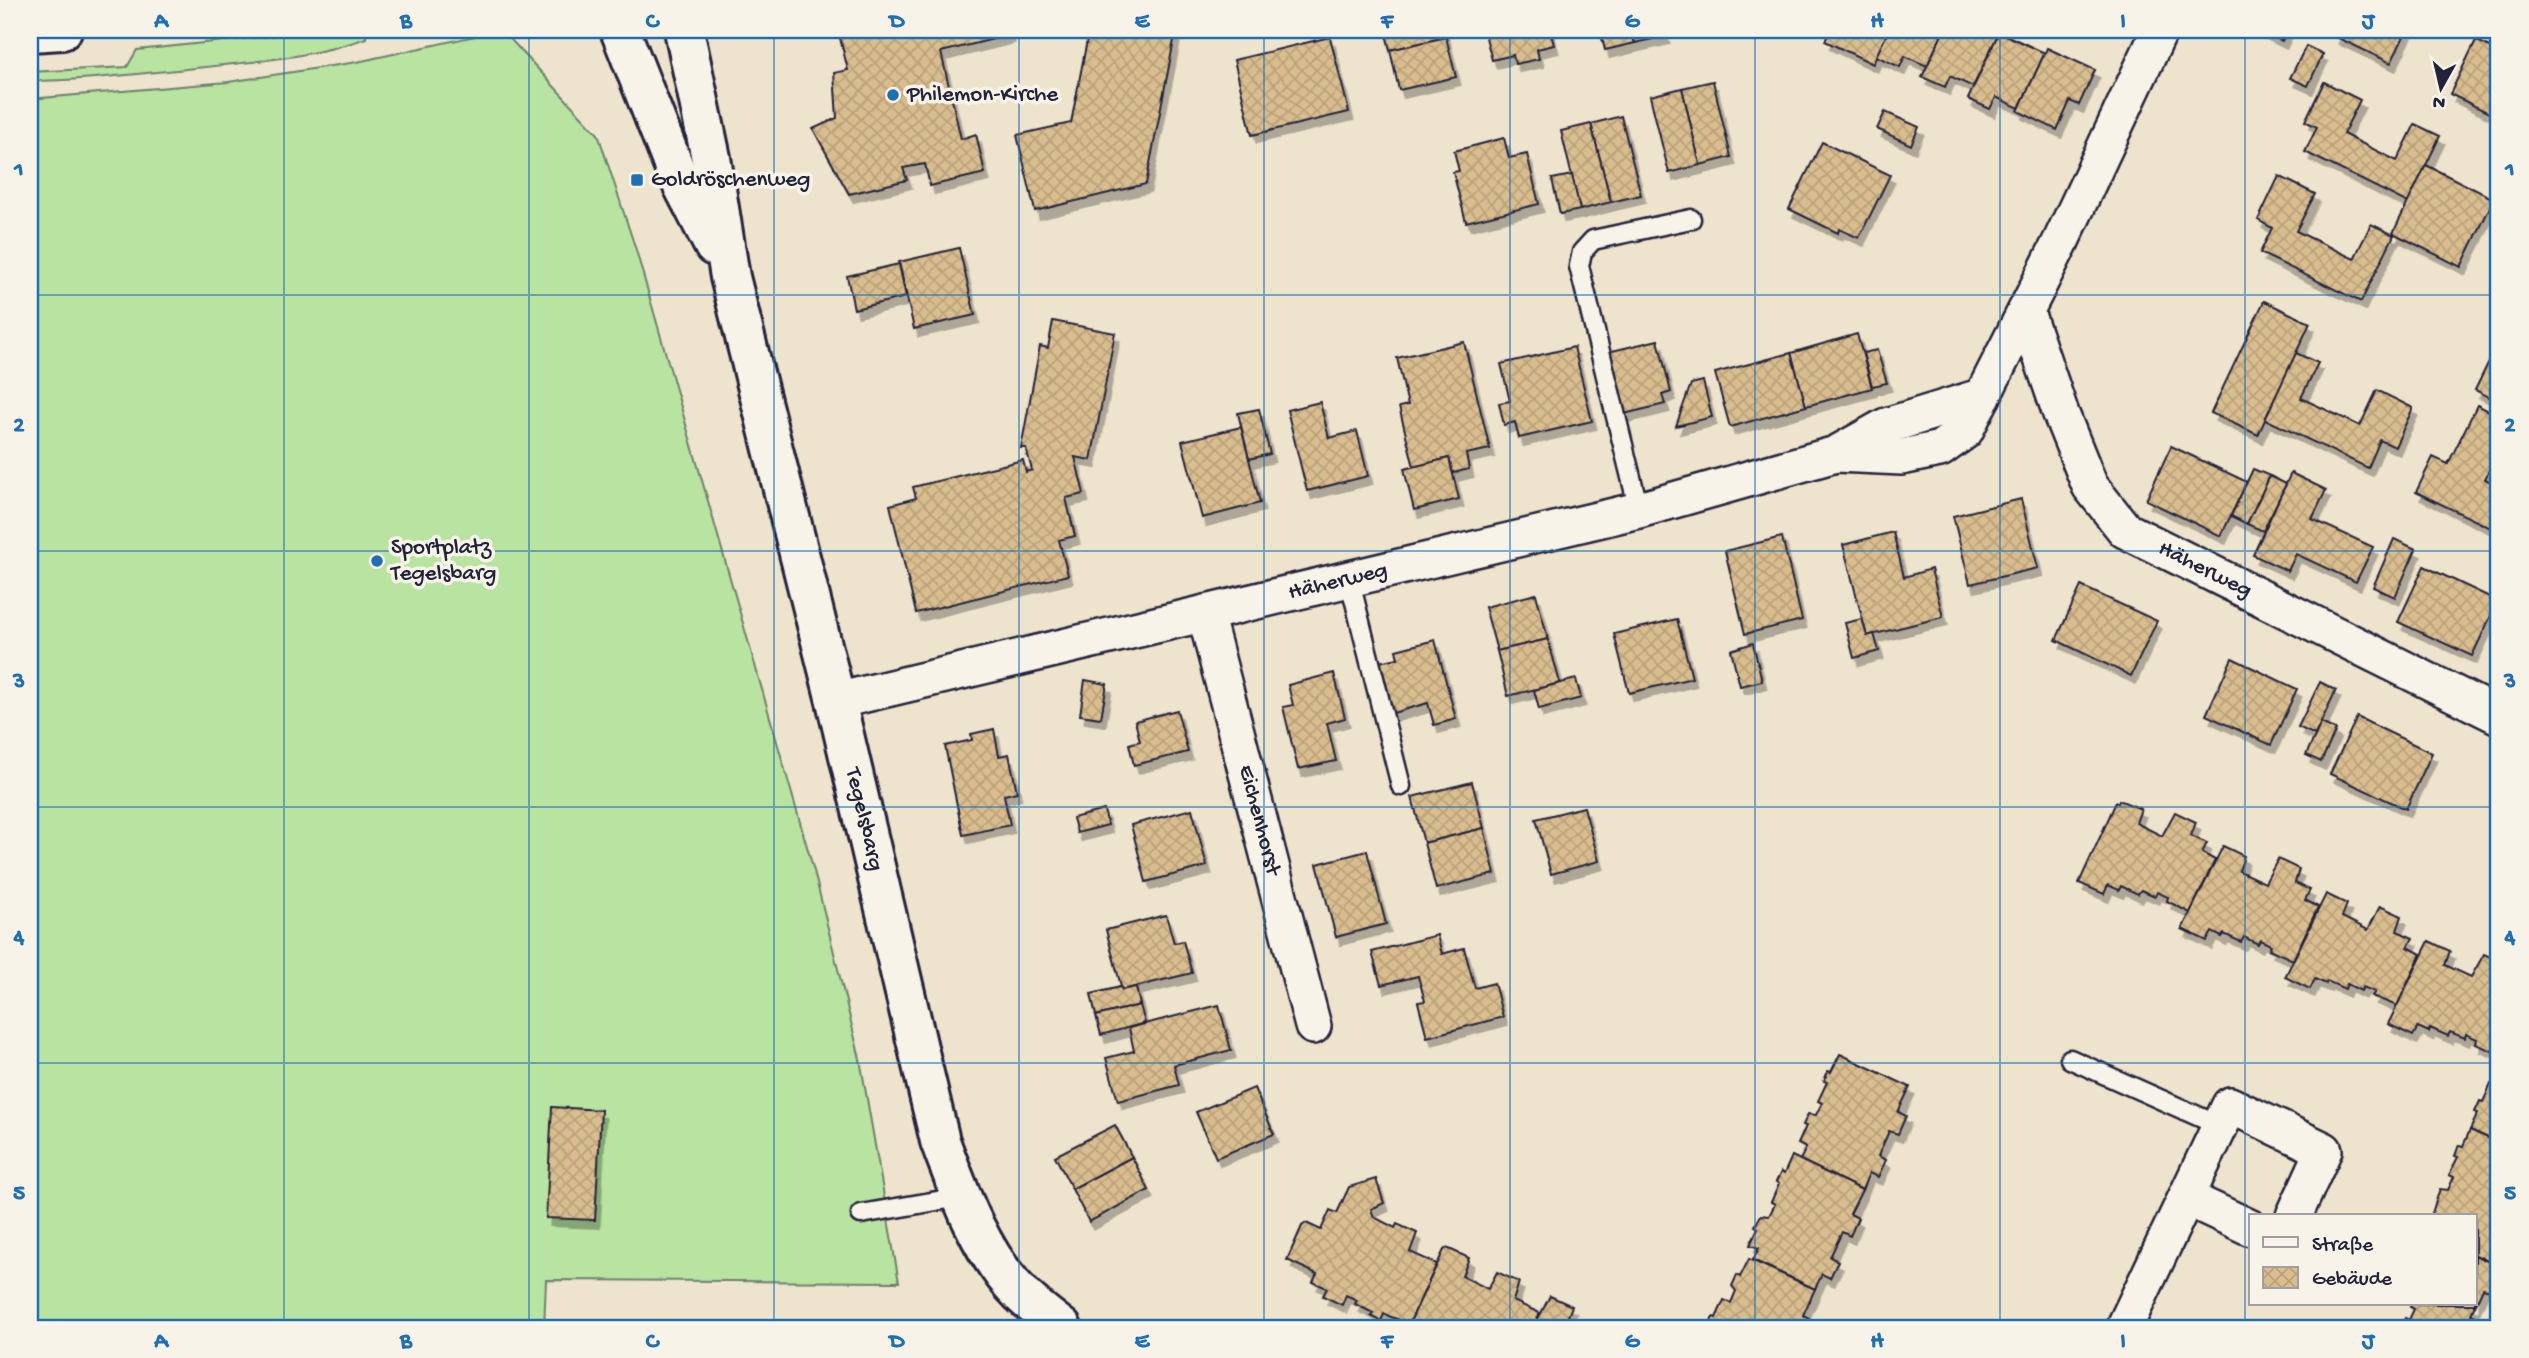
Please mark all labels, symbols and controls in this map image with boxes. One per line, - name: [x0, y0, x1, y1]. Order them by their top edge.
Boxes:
- text: A: [153, 9, 169, 36]
- text: B: [399, 9, 413, 36]
- text: C: [646, 9, 661, 36]
- text: D: [888, 9, 906, 36]
- text: E: [1135, 9, 1151, 36]
- text: F: [1380, 9, 1395, 36]
- text: G: [1625, 9, 1641, 36]
- text: H: [1870, 9, 1884, 36]
- text: I: [2120, 9, 2126, 36]
- text: J: [2361, 9, 2376, 36]
- north arrow: [2406, 52, 2476, 122]
- place label: Philemon-Kirche: [906, 82, 1059, 109]
- marker: Philemon-Kirche: [885, 87, 901, 103]
- text: N: [2431, 89, 2447, 114]
- text: 1: [13, 157, 24, 184]
- text: 1: [2504, 157, 2515, 184]
- place label: Goldröschenweg: [651, 167, 810, 194]
- marker: Goldröschenweg: [629, 172, 645, 188]
- text: 2: [13, 413, 25, 440]
- text: 2: [2504, 413, 2516, 440]
- place label: Sportplatz Tegelsbarg: [389, 535, 496, 588]
- street label: Häherweg: [2154, 535, 2256, 604]
- marker: Sportplatz Tegelsbarg: [369, 553, 385, 569]
- street label: Häherweg: [1286, 557, 1390, 606]
- text: 3: [12, 669, 25, 696]
- text: 3: [2503, 669, 2516, 696]
- street label: Eichenhorst: [1232, 762, 1287, 880]
- street label: Tegelsbarg: [838, 763, 889, 874]
- text: 4: [13, 925, 25, 952]
- text: 4: [2504, 925, 2516, 952]
- text: 5: [13, 1181, 25, 1208]
- text: 5: [2504, 1181, 2516, 1208]
- legend: [2249, 1214, 2476, 1306]
- text: Straße: [2312, 1234, 2374, 1259]
- text: Gebäude: [2312, 1268, 2393, 1293]
- text: A: [153, 1329, 169, 1356]
- text: B: [399, 1329, 413, 1356]
- text: C: [646, 1329, 661, 1356]
- text: D: [888, 1329, 906, 1356]
- text: E: [1135, 1329, 1151, 1356]
- text: F: [1380, 1329, 1395, 1356]
- text: G: [1625, 1329, 1641, 1356]
- text: H: [1870, 1329, 1884, 1356]
- text: I: [2120, 1329, 2126, 1356]
- text: J: [2361, 1329, 2376, 1356]

